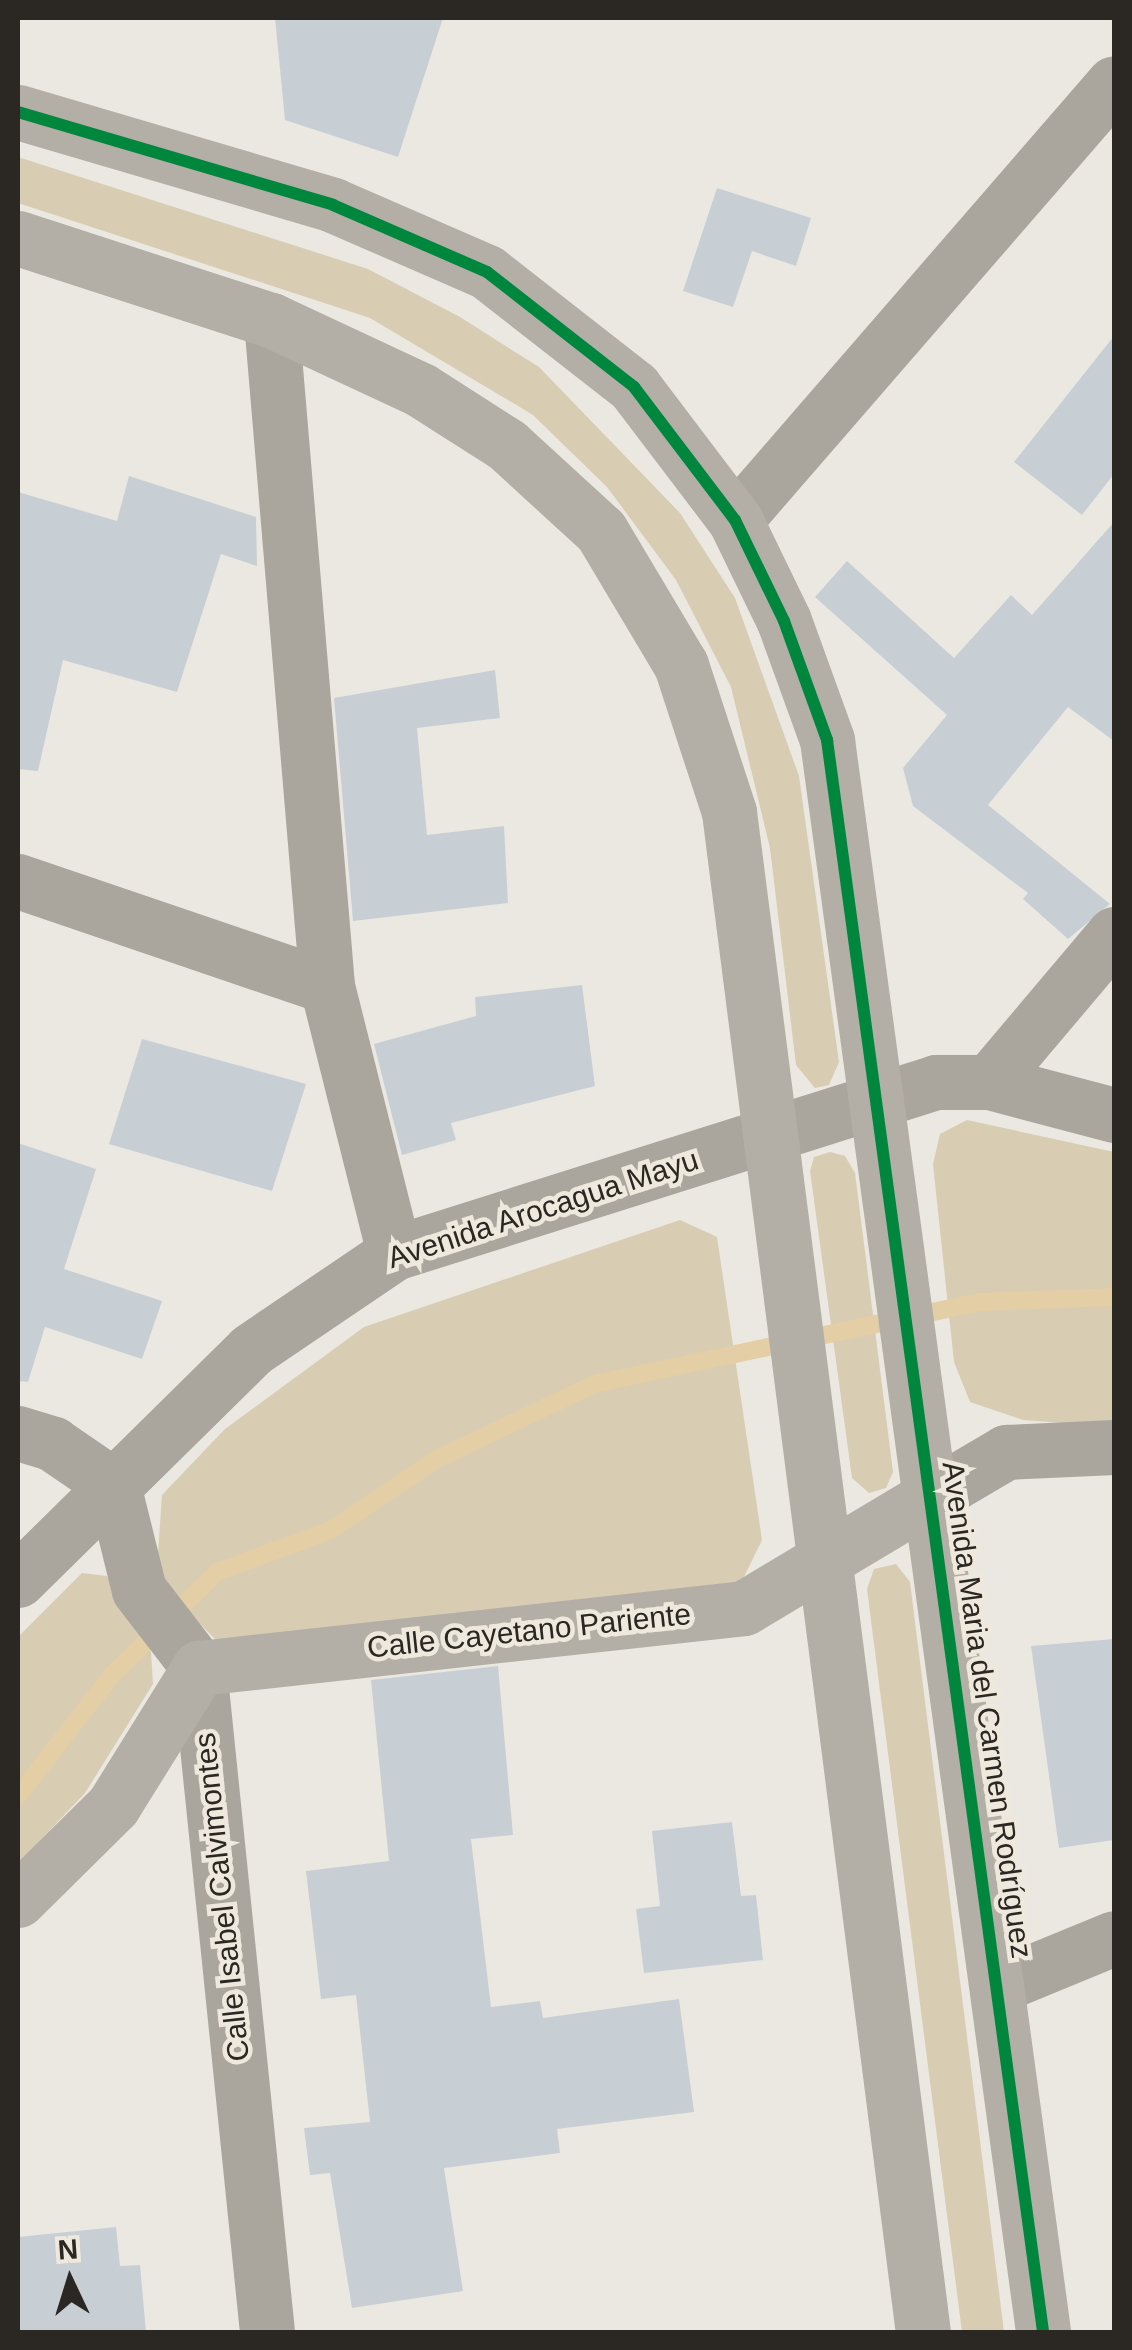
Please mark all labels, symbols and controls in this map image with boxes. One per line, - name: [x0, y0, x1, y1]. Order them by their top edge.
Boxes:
- street label: Avenida Arocagua Mayu: [382, 1141, 704, 1277]
- street label: Avenida Maria del Carmen Rodríguez: [934, 1459, 1040, 1961]
- street label: Calle Cayetano Pariente: [365, 1596, 693, 1666]
- street label: Calle Isabel Calvimontes: [187, 1731, 257, 2063]
- north arrow: [20, 2230, 120, 2330]
- text: N: [57, 2233, 79, 2266]

